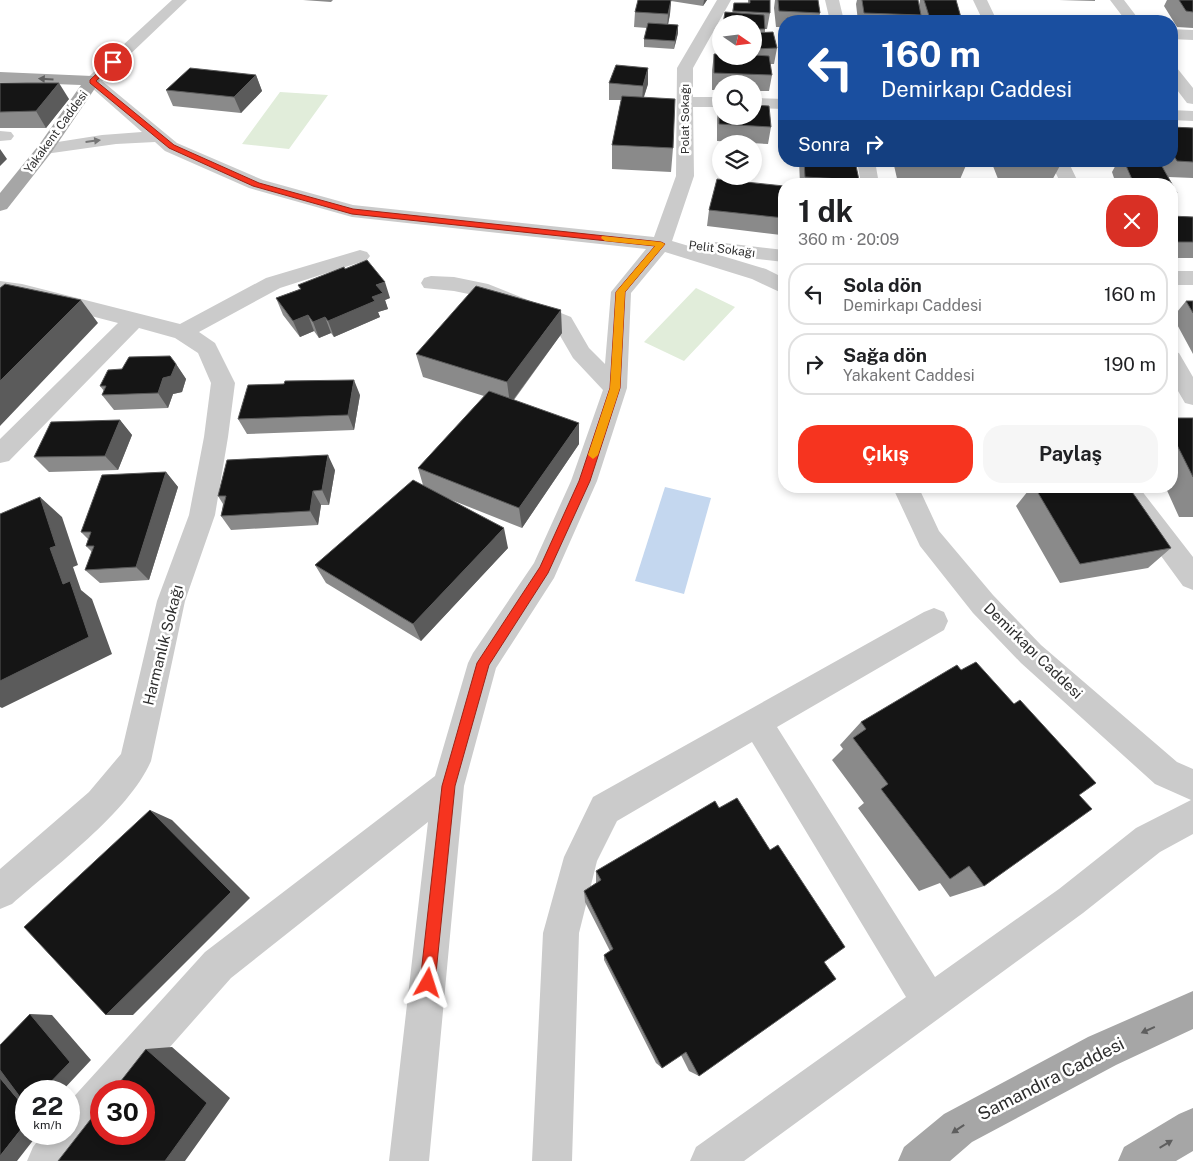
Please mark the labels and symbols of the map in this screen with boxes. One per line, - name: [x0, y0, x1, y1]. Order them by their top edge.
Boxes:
- north arrow: [712, 15, 762, 65]
- pin: [92, 41, 134, 83]
- one-way arrow: [38, 74, 54, 82]
- street label: Polat Sokağı: [678, 84, 692, 154]
- street label: Yakakent Caddesi: [21, 88, 91, 176]
- one-way arrow: [86, 137, 102, 145]
- street label: Pelit Sokağı: [688, 238, 756, 260]
- street label: Harmanlık Sokağı: [139, 583, 186, 707]
- street label: Demirkapı Caddesi: [981, 599, 1086, 702]
- position arrow: [401, 956, 453, 1008]
- one-way arrow: [1141, 1027, 1155, 1035]
- street label: Samandıra Caddesi: [974, 1033, 1127, 1125]
- speed limit sign: 30: [90, 1080, 155, 1145]
- one-way arrow: [951, 1124, 964, 1134]
- one-way arrow: [1159, 1140, 1172, 1149]

